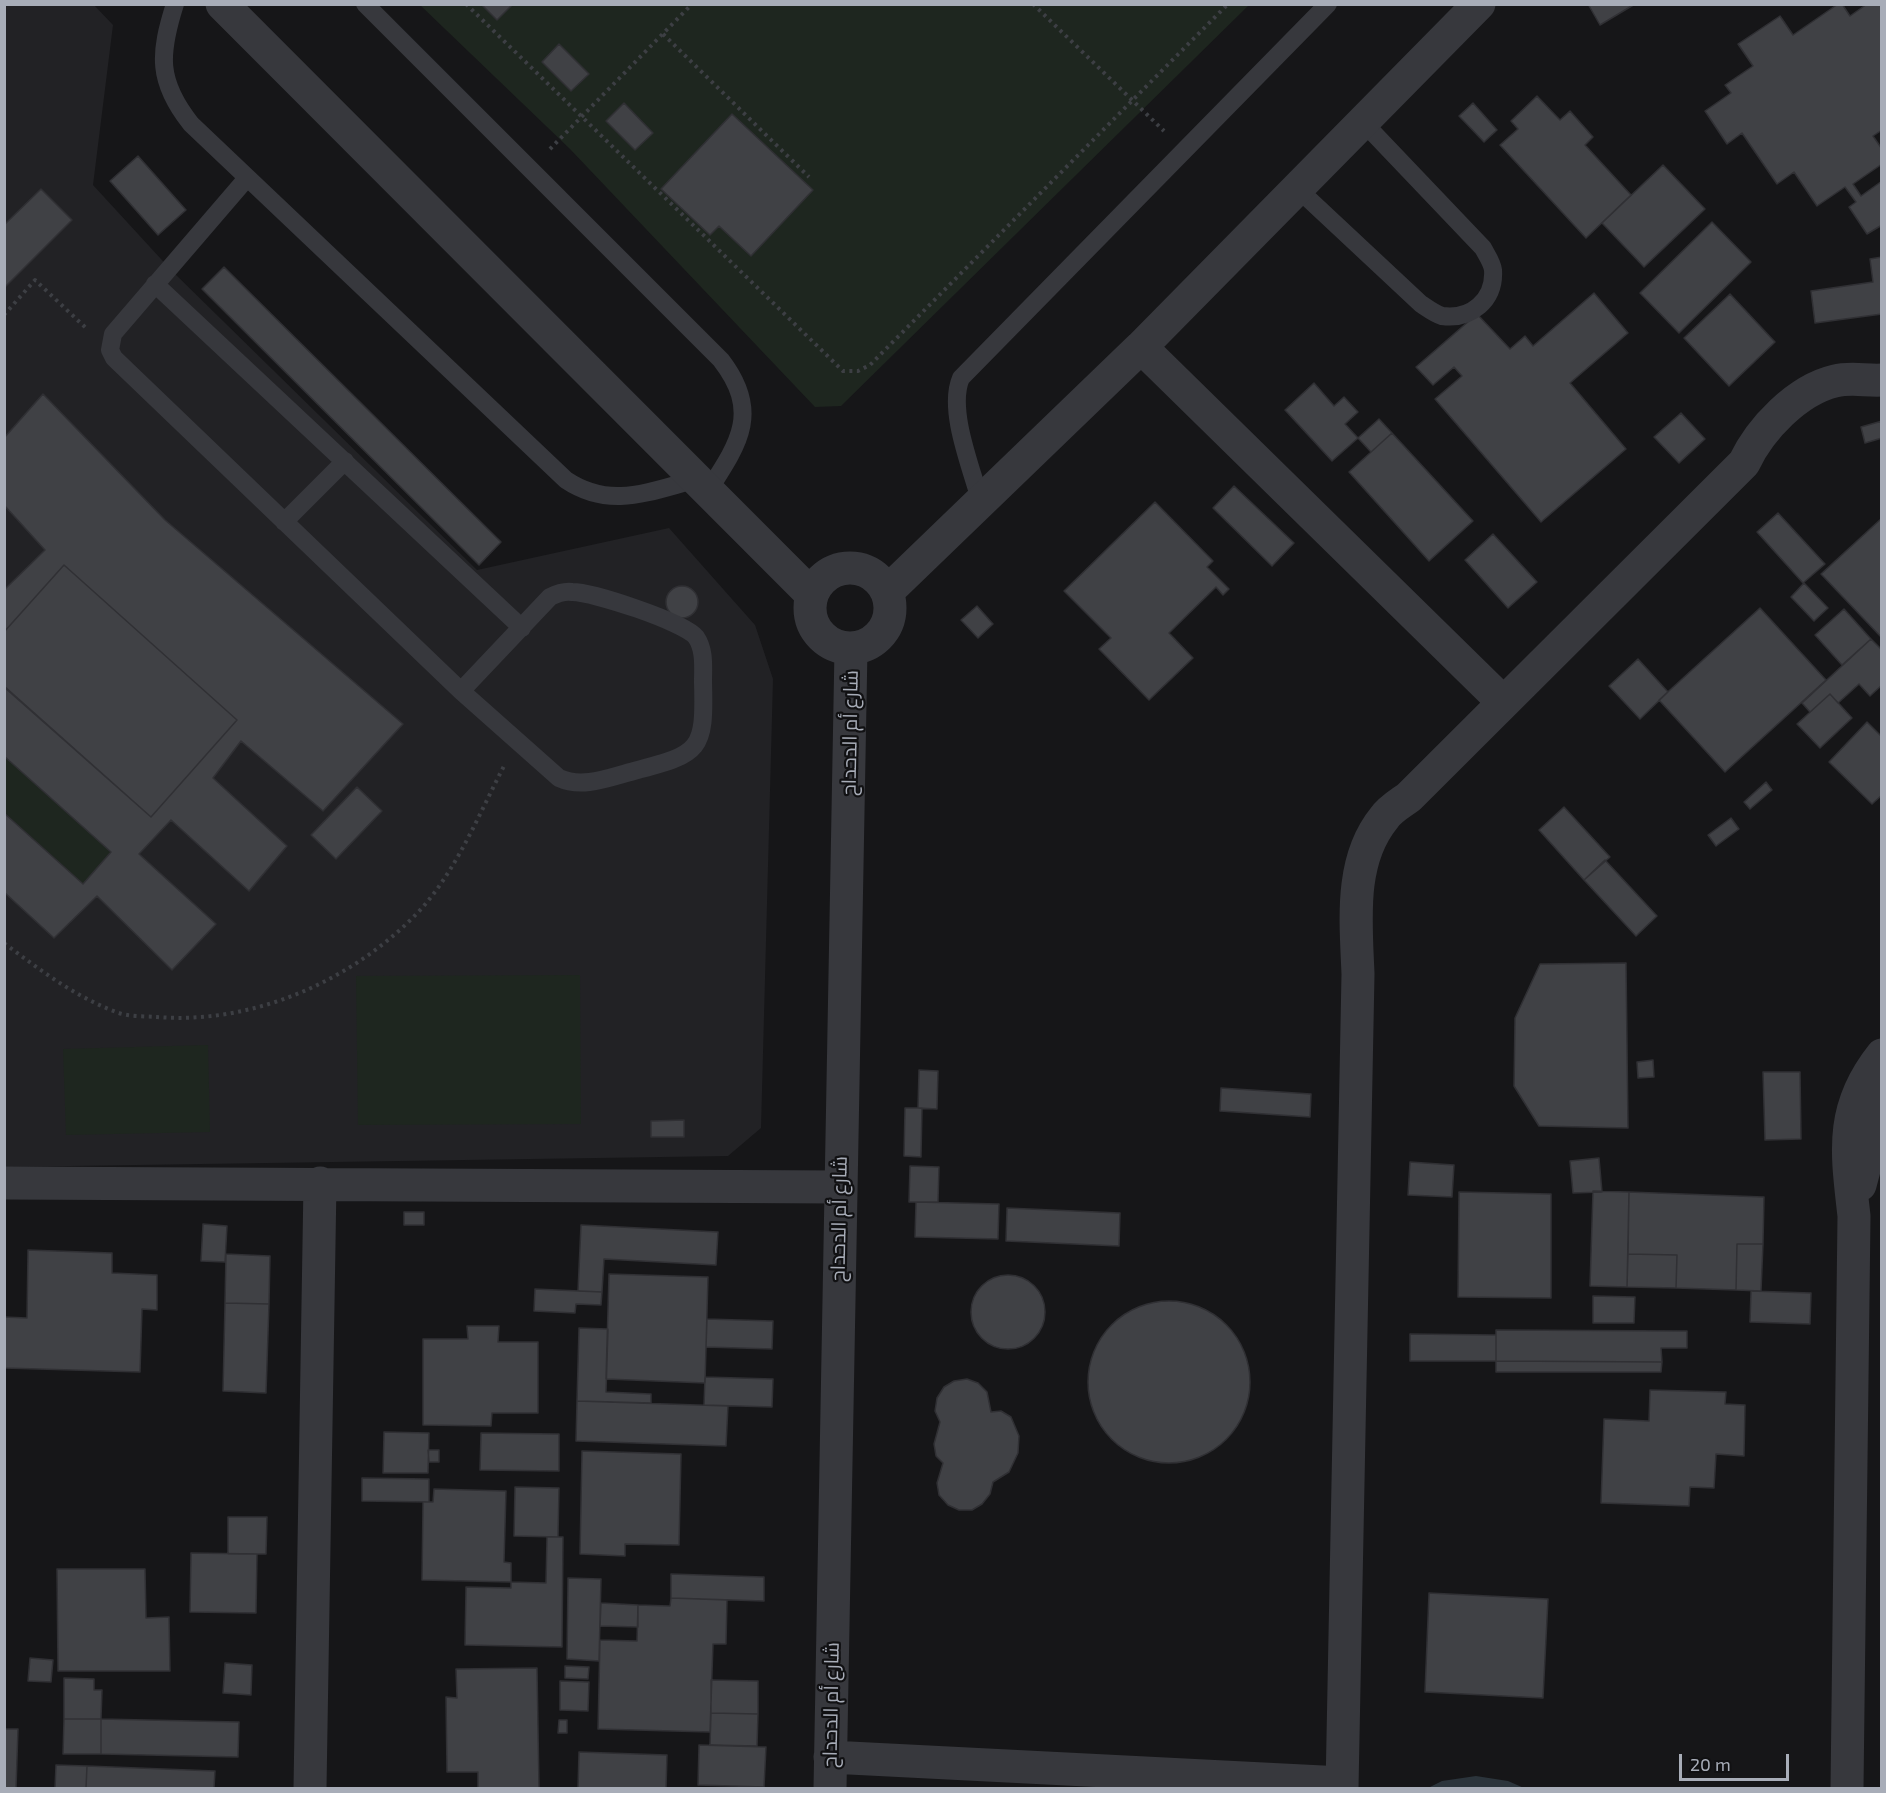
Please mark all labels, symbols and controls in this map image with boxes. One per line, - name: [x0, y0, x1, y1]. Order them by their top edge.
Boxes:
- street label: شارع أم الدحداح: [837, 670, 863, 796]
- street label: شارع أم الدحداح: [826, 1156, 852, 1282]
- street label: شارع أم الدحداح: [818, 1642, 844, 1768]
- scale bar: [1682, 1742, 1792, 1780]
- text: 20 m: [1690, 1753, 1731, 1775]

